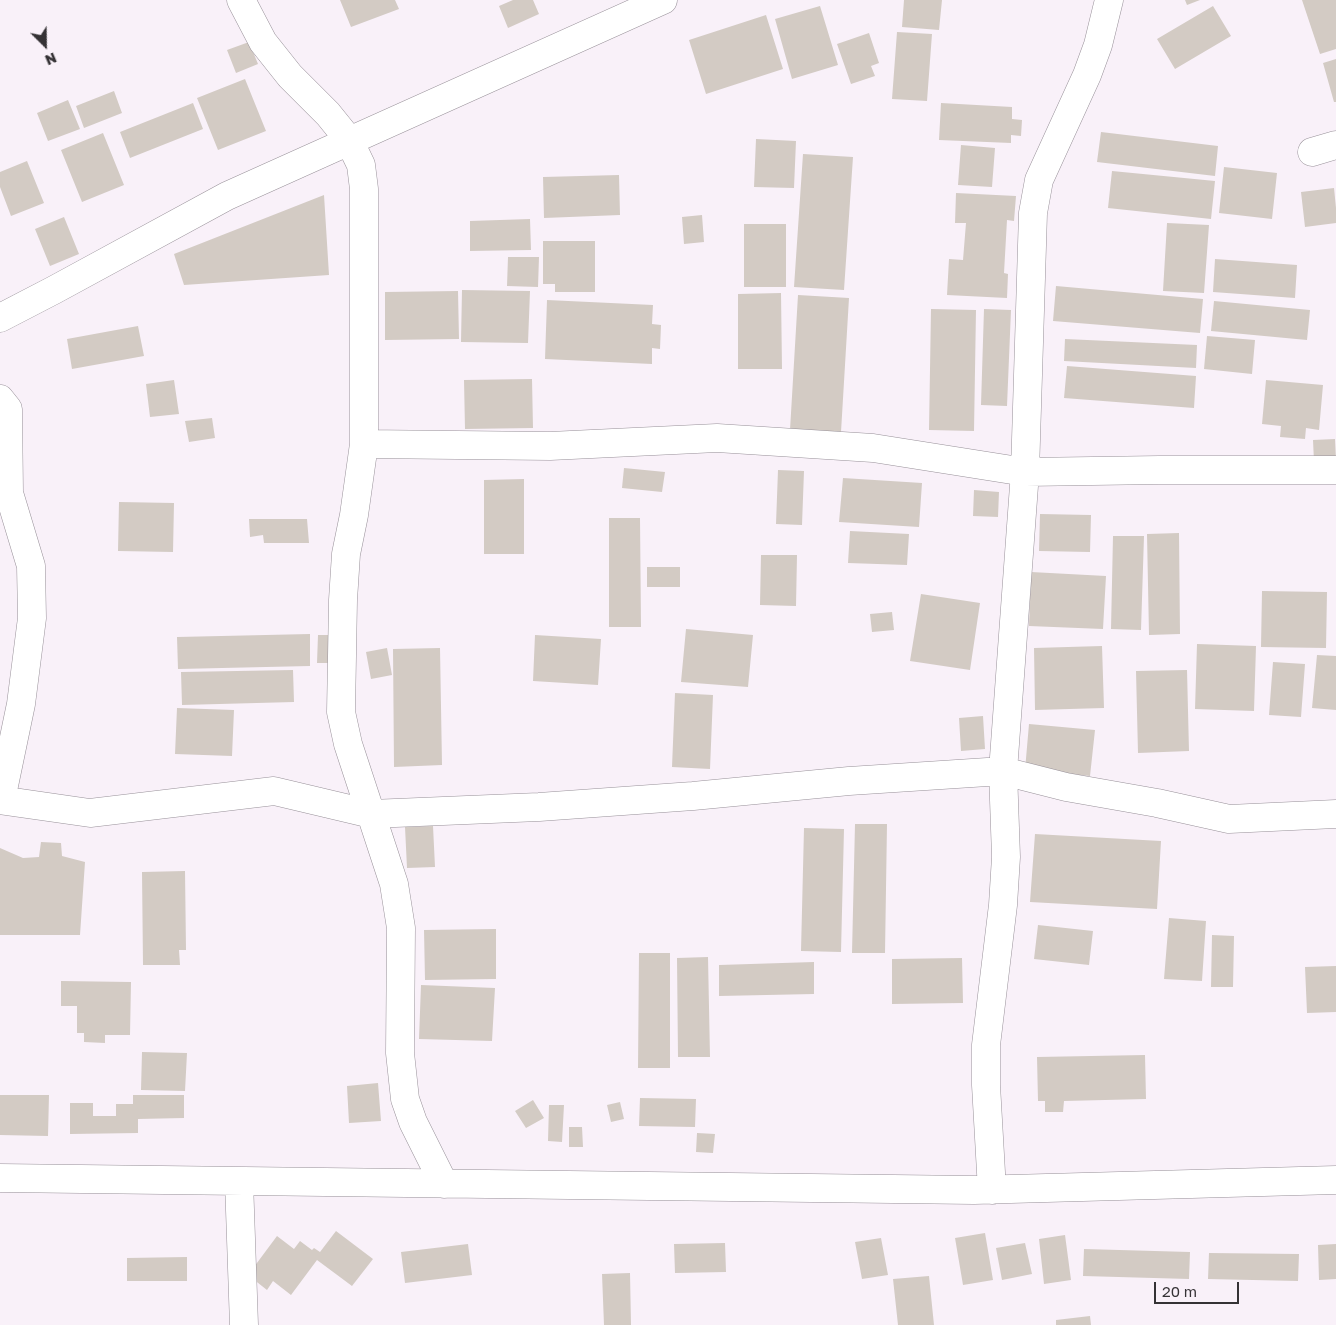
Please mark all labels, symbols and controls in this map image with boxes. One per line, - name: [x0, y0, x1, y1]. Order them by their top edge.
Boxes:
- north arrow: [20, 20, 70, 70]
- text: N: [43, 49, 59, 69]
- scale bar: [1156, 1272, 1241, 1304]
- text: 20 m: [1162, 1282, 1197, 1300]

